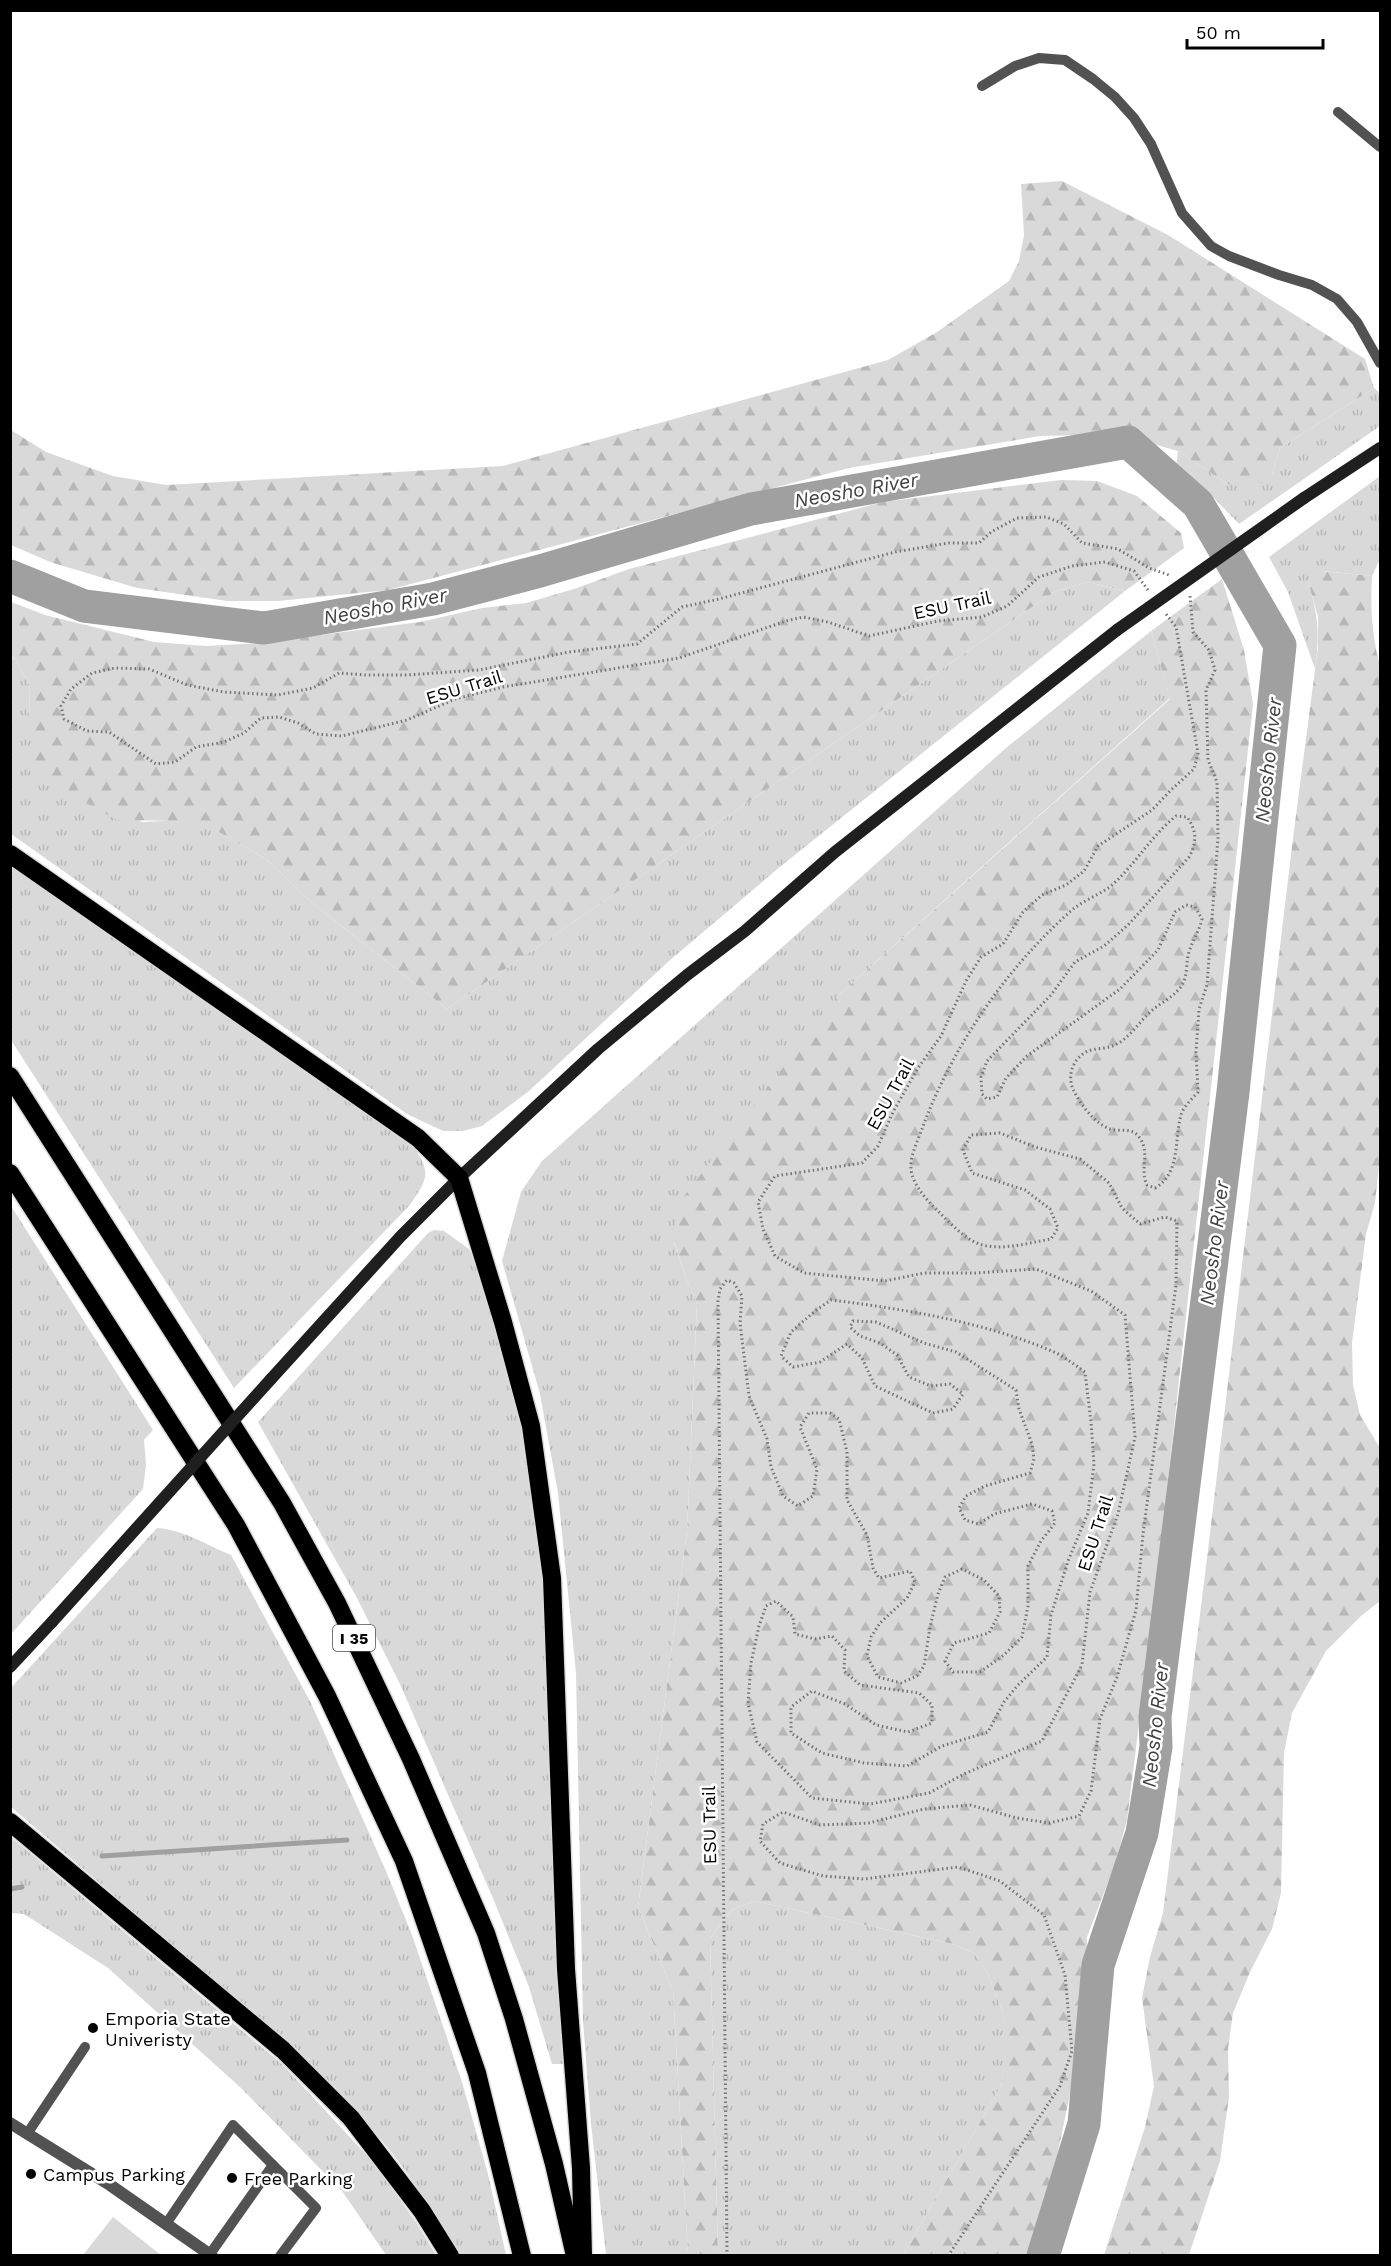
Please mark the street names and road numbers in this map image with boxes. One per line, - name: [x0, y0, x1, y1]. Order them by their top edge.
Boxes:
- street label: ESU Trail: [911, 586, 993, 623]
- street label: ESU Trail: [423, 665, 505, 709]
- street label: ESU Trail: [862, 1054, 918, 1133]
- street label: ESU Trail: [1073, 1492, 1117, 1574]
- road number: I 35: [333, 1625, 375, 1651]
- street label: ESU Trail: [698, 1785, 720, 1864]

